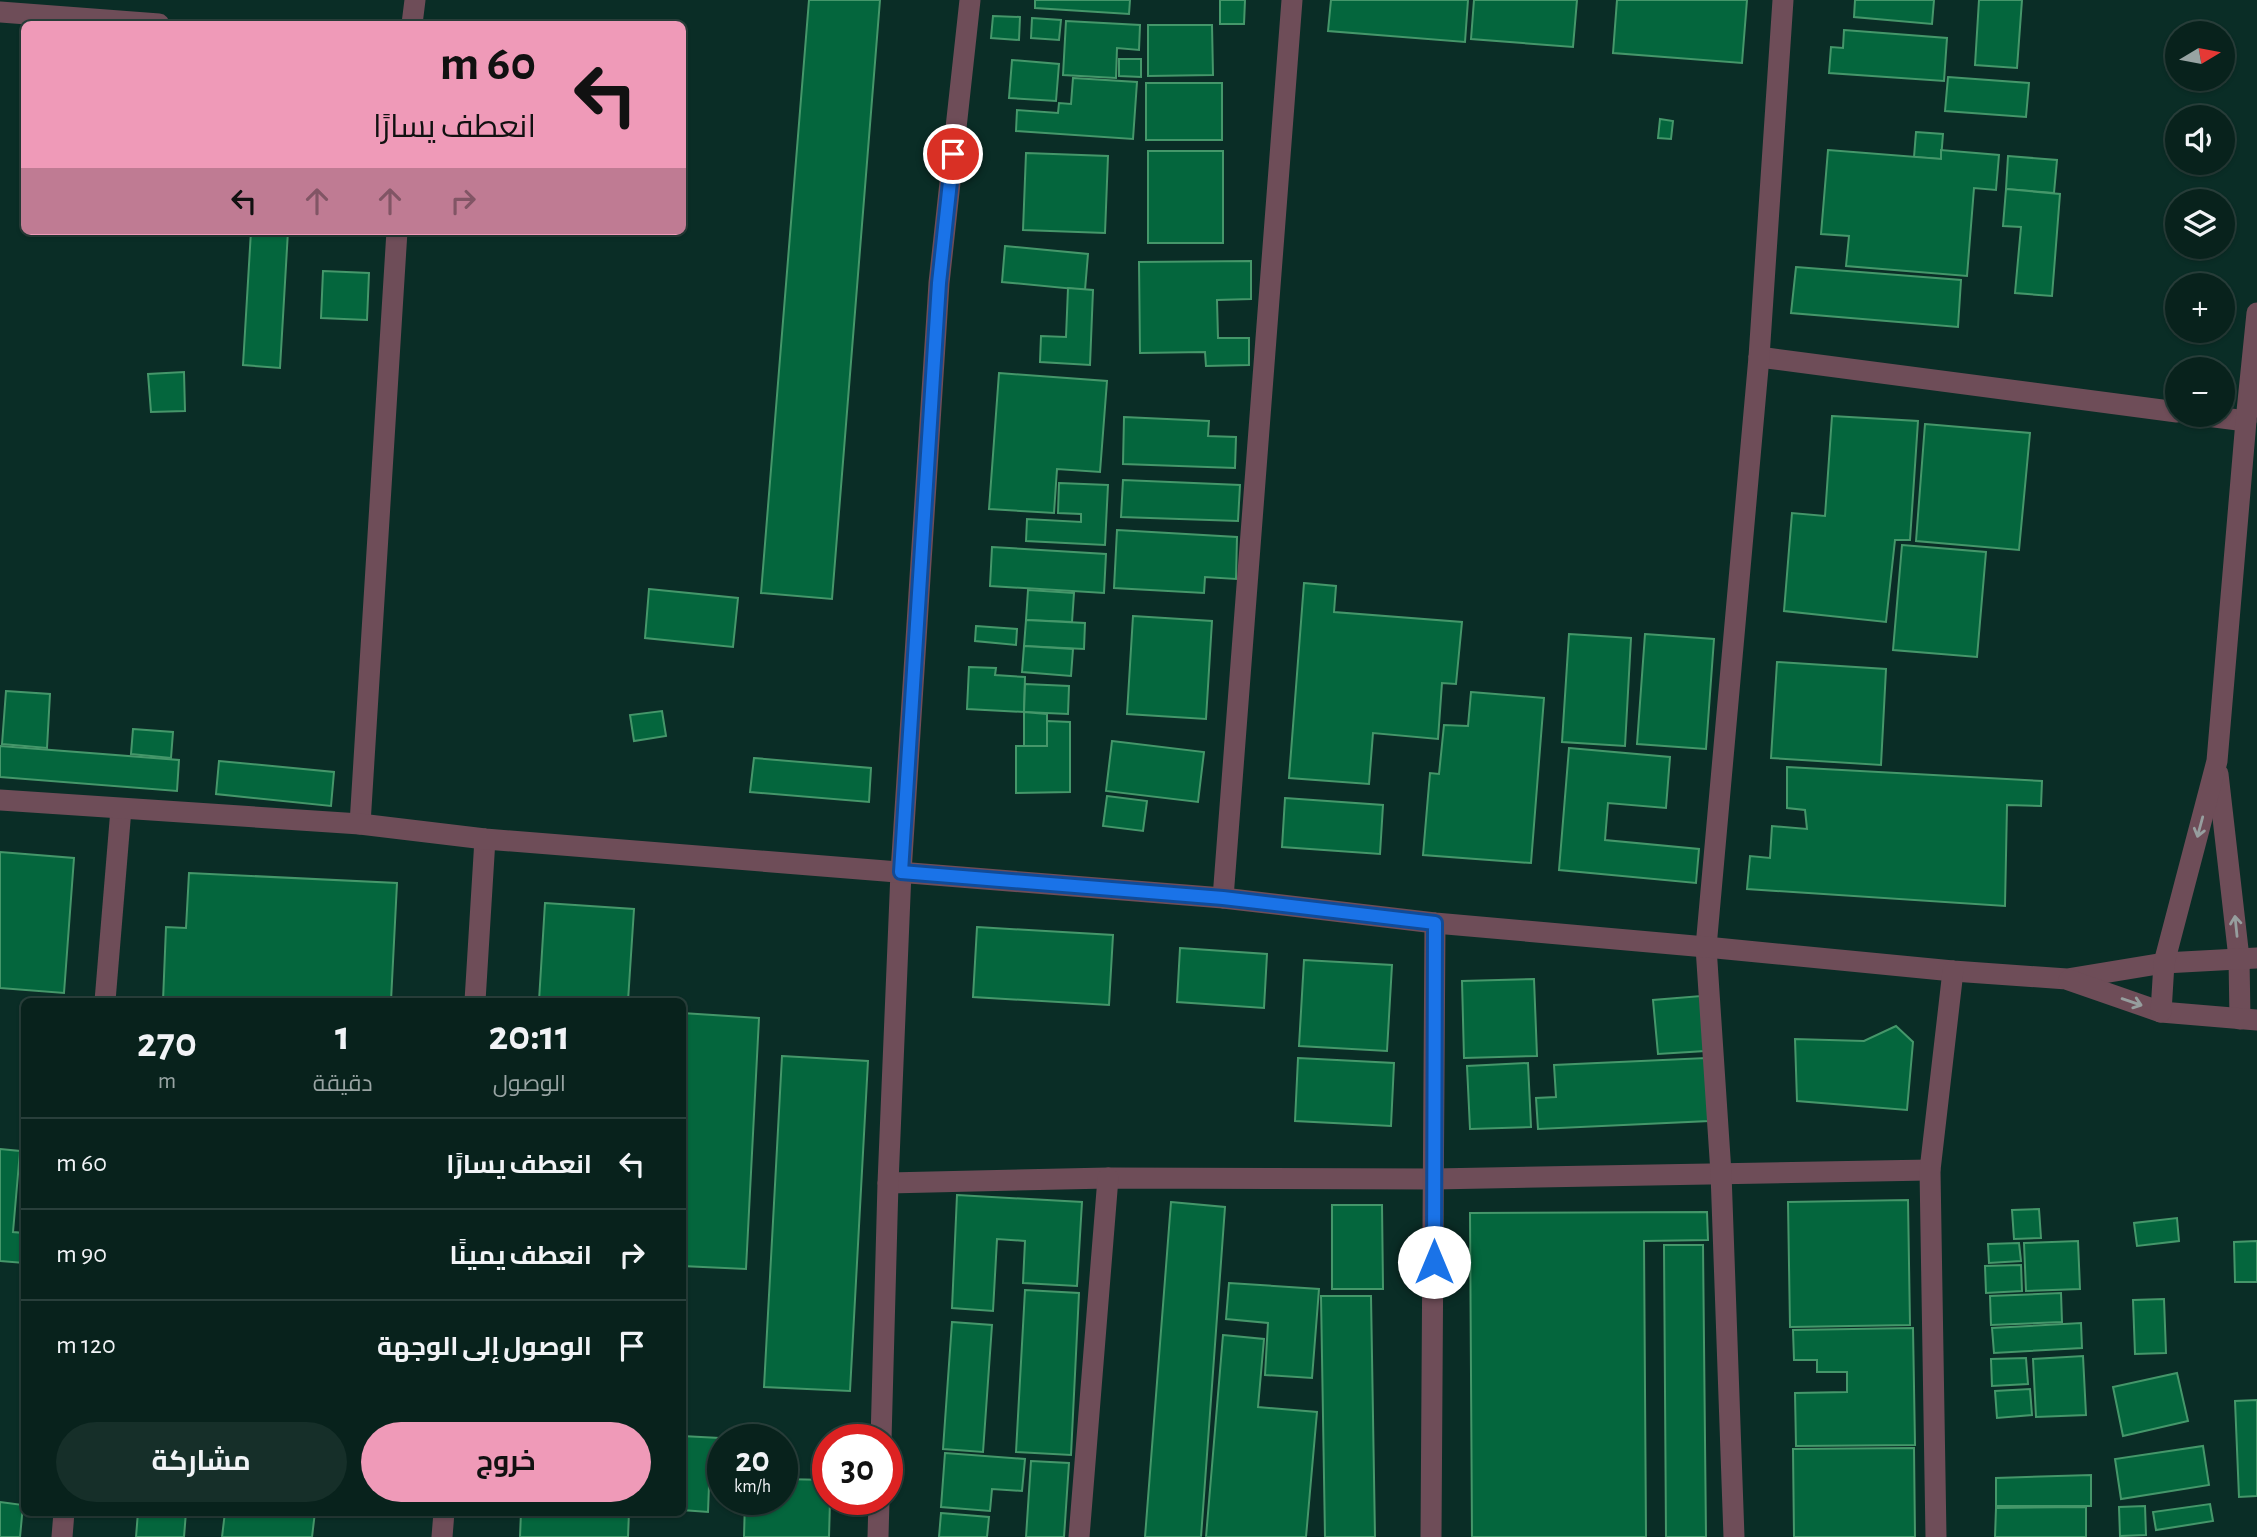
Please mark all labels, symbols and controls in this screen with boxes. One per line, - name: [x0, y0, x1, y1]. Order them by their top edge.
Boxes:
- north arrow: [2165, 21, 2235, 91]
- map controls: [2165, 21, 2235, 427]
- text: 60 m: [440, 40, 536, 89]
- icon: left: [560, 49, 651, 140]
- button: sound: [2165, 105, 2235, 175]
- text: انعطف يسارًا: [373, 111, 536, 143]
- pin: [923, 124, 983, 184]
- icon: arrive: [934, 135, 972, 173]
- icon: left: [225, 182, 263, 220]
- icon: ahead: [298, 182, 336, 220]
- icon: ahead: [371, 182, 409, 220]
- icon: right: [444, 182, 482, 220]
- button: layers: [2165, 189, 2235, 259]
- button: +: [2165, 273, 2235, 343]
- button: −: [2165, 357, 2235, 427]
- one-way arrow: [2193, 815, 2206, 838]
- one-way arrow: [2229, 916, 2242, 938]
- one-way arrow: [2120, 997, 2142, 1009]
- text: 1: [335, 1015, 350, 1057]
- text: 20:11: [489, 1015, 570, 1057]
- text: 270: [137, 1022, 197, 1064]
- text: m: [158, 1070, 176, 1093]
- text: دقيقة: [313, 1073, 373, 1096]
- text: الوصول: [493, 1073, 566, 1096]
- icon: left: [613, 1145, 651, 1183]
- text: 60 m: [56, 1150, 107, 1176]
- text: انعطف يسارًا: [446, 1152, 592, 1178]
- position arrow: [1397, 1225, 1471, 1299]
- icon: right: [613, 1236, 651, 1274]
- text: 90 m: [56, 1241, 107, 1267]
- text: انعطف يمينًا: [449, 1243, 592, 1269]
- icon: arrive: [613, 1327, 651, 1365]
- text: 120 m: [56, 1332, 116, 1358]
- text: الوصول إلى الوجهة: [377, 1334, 592, 1360]
- button: مشاركة: [56, 1422, 347, 1502]
- button: خروج: [361, 1422, 651, 1502]
- speed limit sign: 30: [812, 1424, 903, 1515]
- text: 20: [735, 1443, 770, 1478]
- text: km/h: [734, 1478, 771, 1496]

